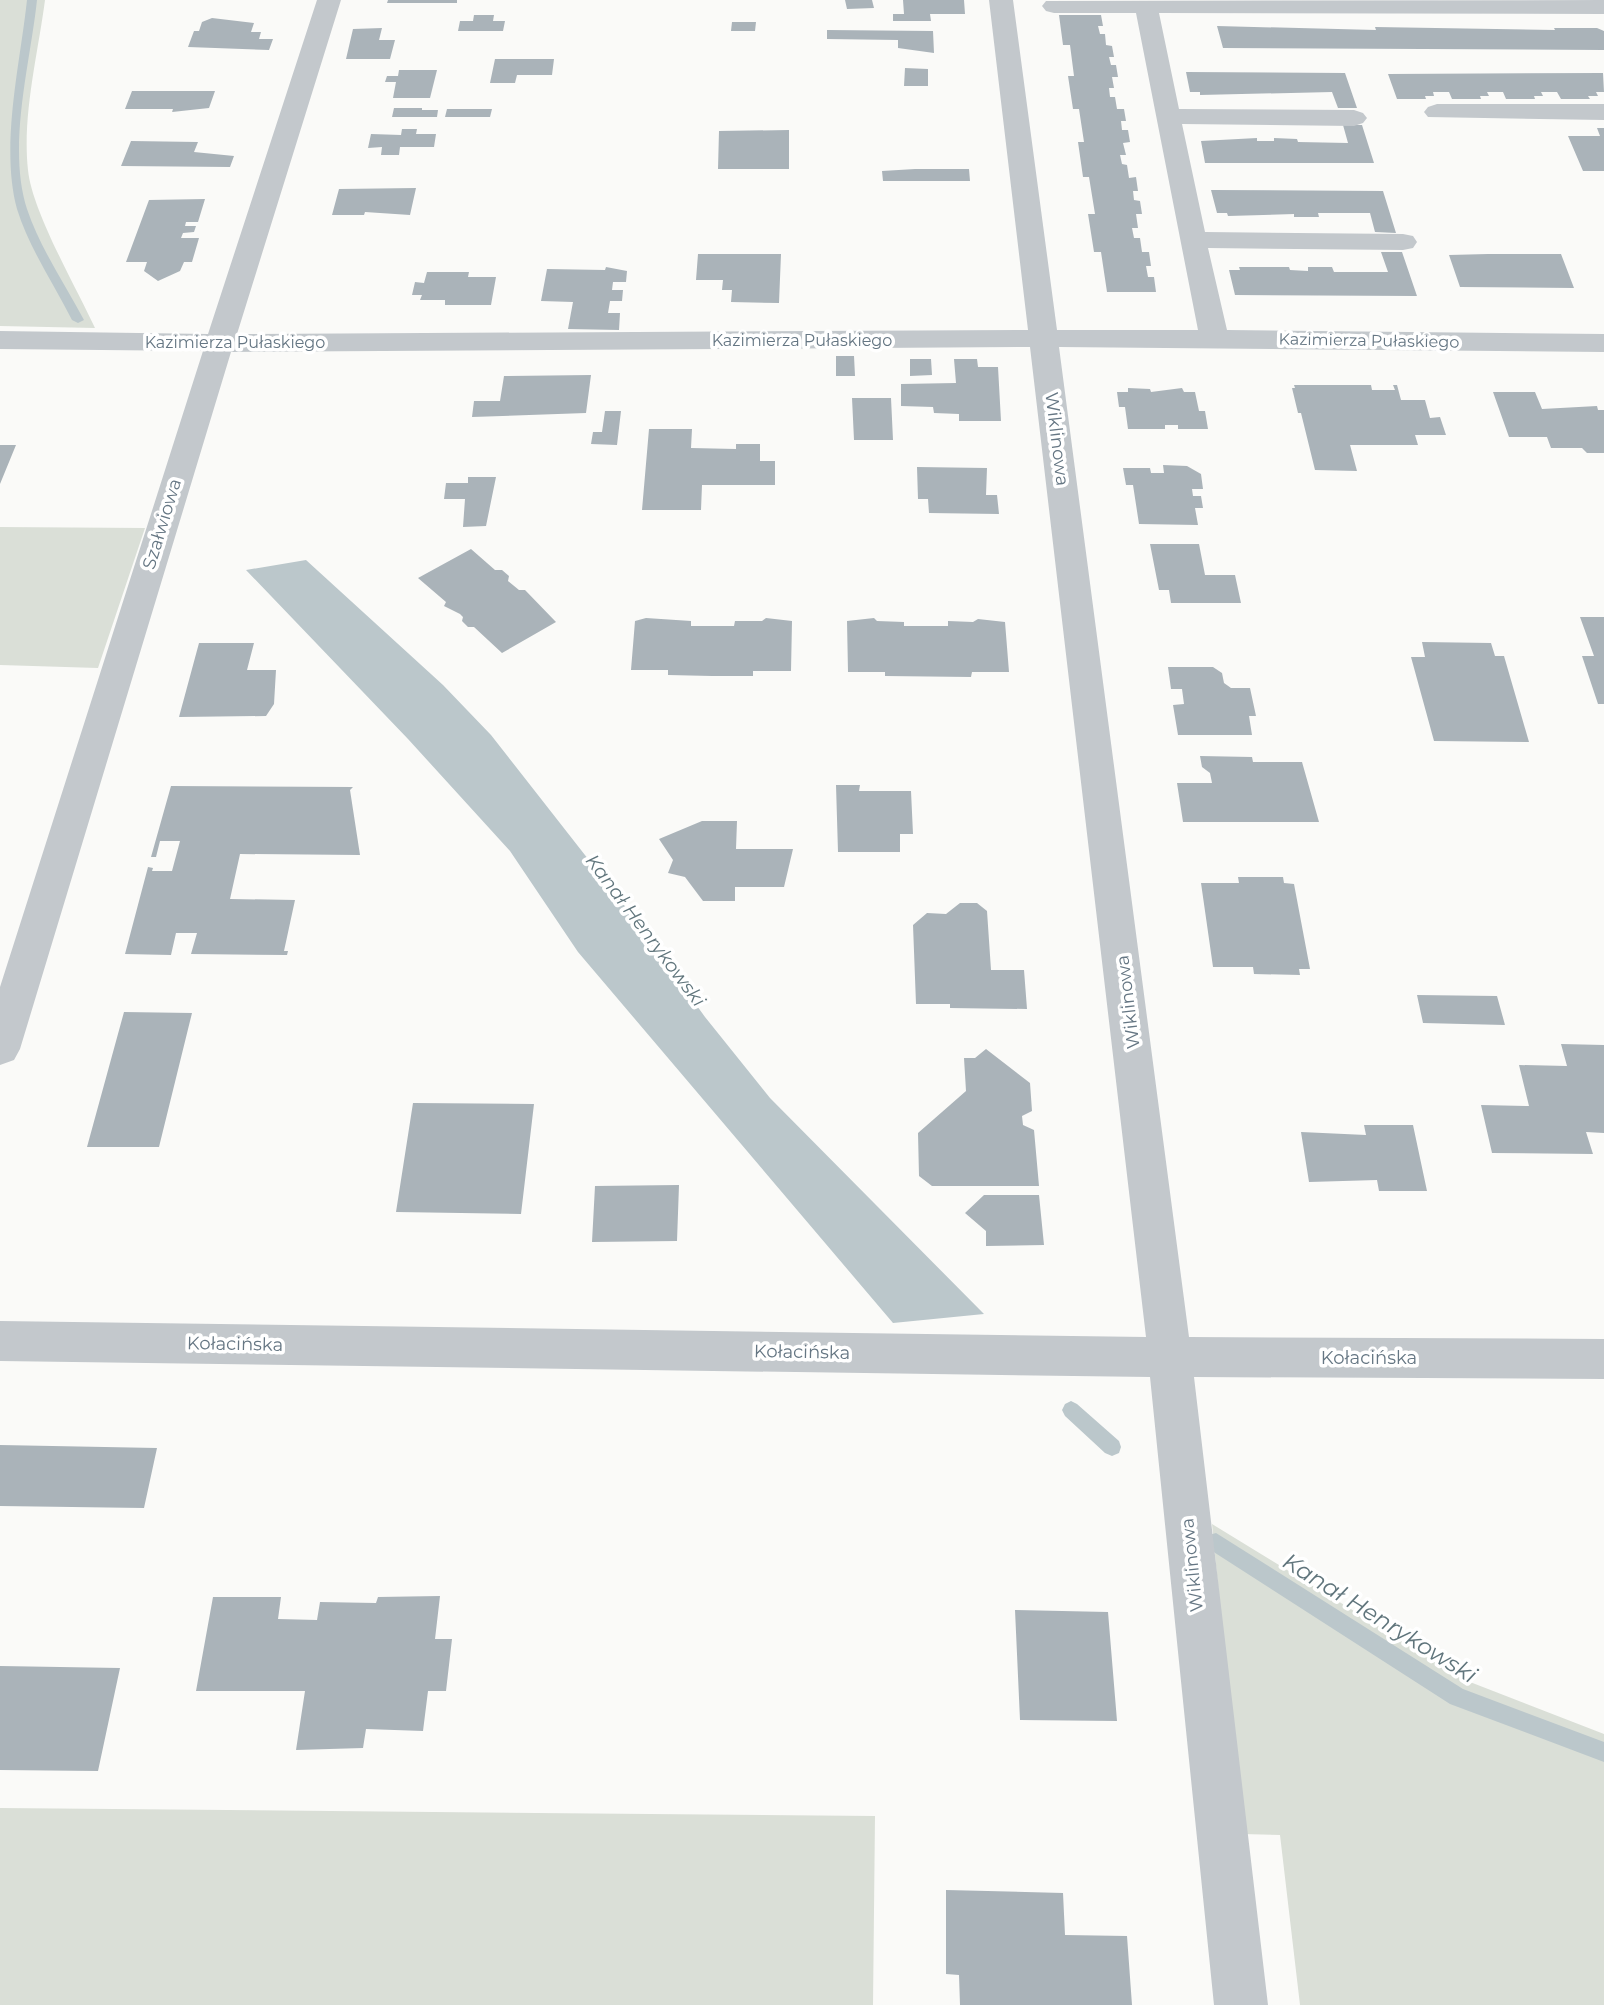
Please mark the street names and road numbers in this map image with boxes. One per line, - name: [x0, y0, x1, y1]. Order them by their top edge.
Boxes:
- street label: Kazimierza Pułaskiego: [1278, 329, 1460, 352]
- street label: Kazimierza Pułaskiego: [712, 331, 892, 350]
- street label: Kazimierza Pułaskiego: [145, 333, 325, 352]
- street label: Wiklinowa: [1040, 391, 1074, 487]
- street label: Szałwiowa: [138, 476, 186, 572]
- street label: Wiklinowa: [1111, 954, 1145, 1050]
- street label: Kołacińska: [187, 1332, 283, 1356]
- street label: Kołacińska: [754, 1340, 850, 1364]
- street label: Kołacińska: [1321, 1347, 1417, 1369]
- street label: Wiklinowa: [1176, 1517, 1208, 1613]

